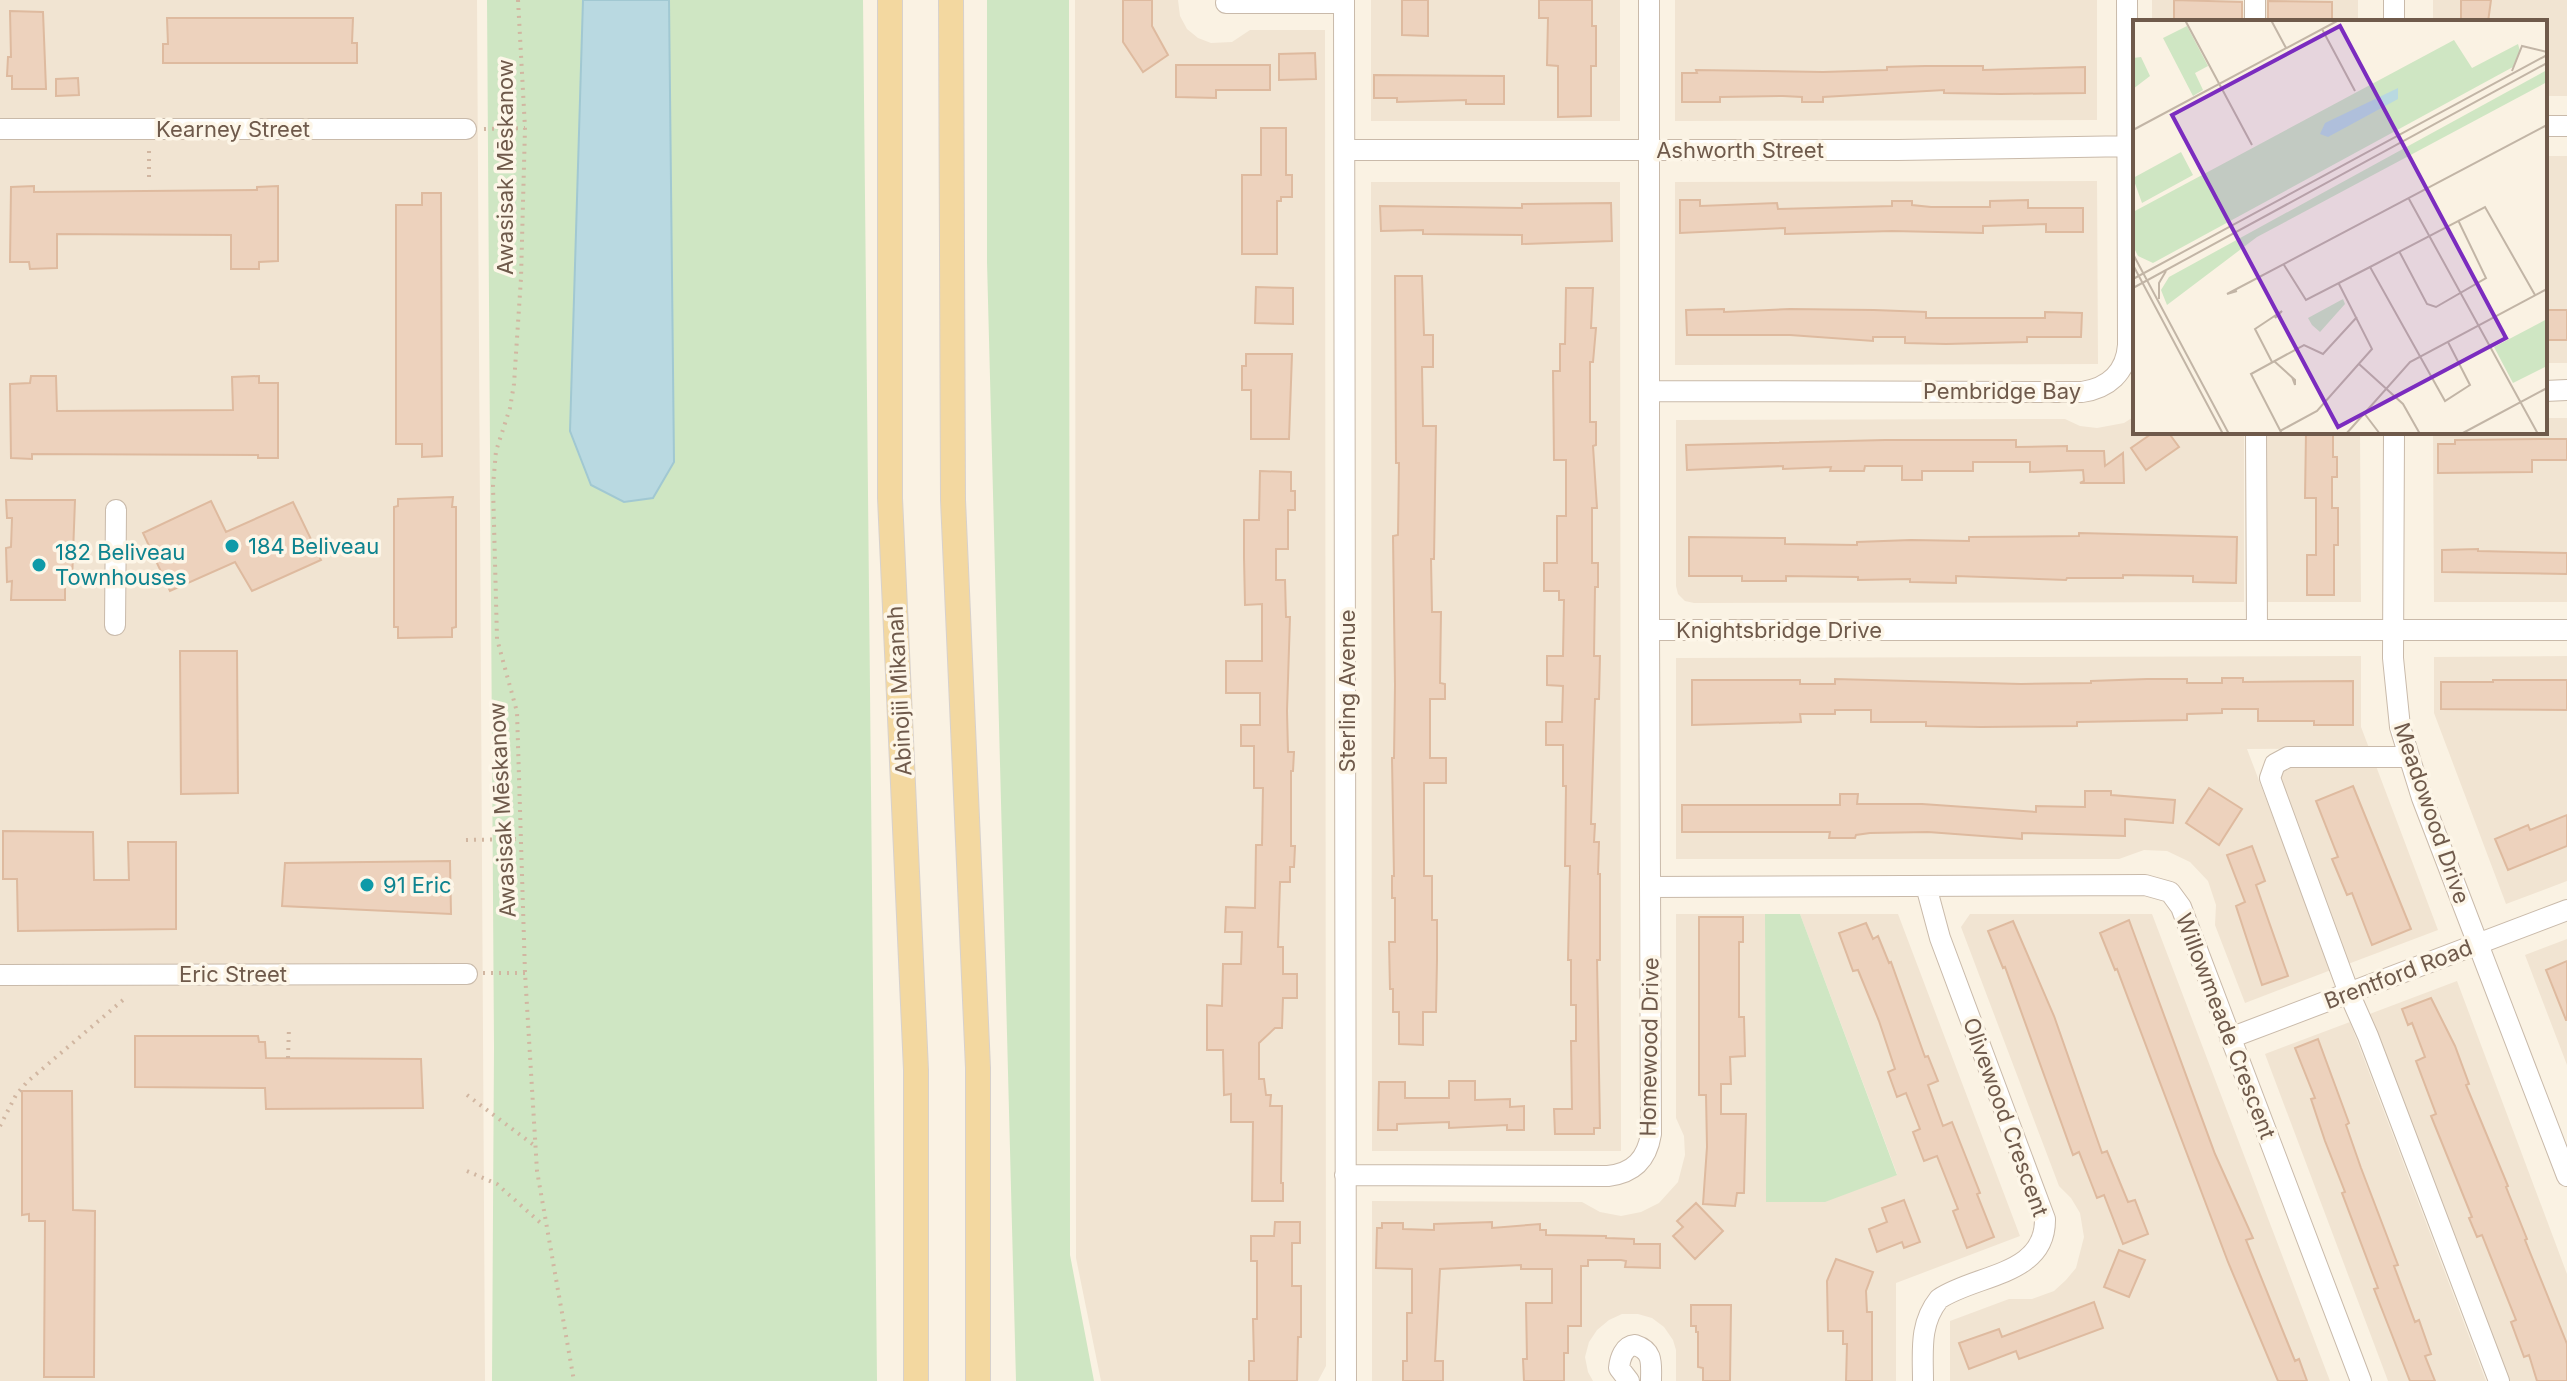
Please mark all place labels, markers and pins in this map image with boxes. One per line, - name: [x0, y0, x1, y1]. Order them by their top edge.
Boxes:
- place label: 184 Beliveau: [248, 533, 379, 559]
- marker: 184 Beliveau: [223, 537, 241, 555]
- place label: 182 Beliveau Townhouses: [55, 539, 187, 590]
- marker: 182 Beliveau Townhouses: [30, 556, 48, 574]
- place label: 91 Eric: [383, 872, 452, 898]
- marker: 91 Eric: [358, 876, 376, 894]

